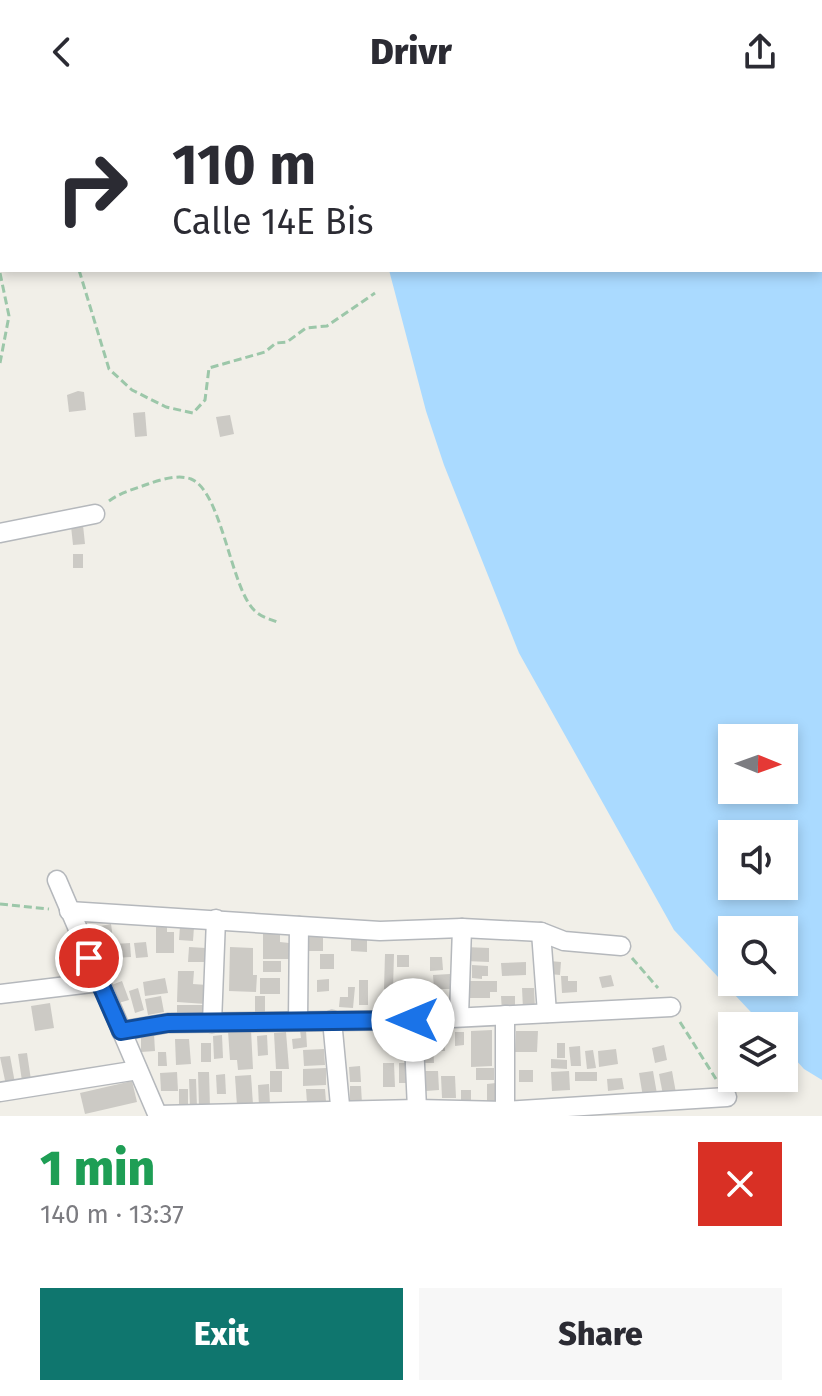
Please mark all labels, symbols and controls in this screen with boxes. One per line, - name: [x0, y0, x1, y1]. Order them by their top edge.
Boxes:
- icon: back: [40, 30, 84, 74]
- text: Drivr: [370, 30, 452, 74]
- icon: share: [738, 30, 782, 74]
- text: 110 m: [172, 132, 316, 199]
- icon: right: [40, 136, 144, 240]
- text: Calle 14E Bis: [172, 200, 374, 244]
- north arrow: [718, 724, 798, 804]
- map controls: [718, 724, 798, 1092]
- button: sound: [718, 820, 798, 900]
- button: search: [718, 916, 798, 996]
- pin: [55, 924, 123, 992]
- icon: arrive: [67, 936, 111, 980]
- position arrow: [371, 978, 455, 1062]
- button: layers: [718, 1012, 798, 1092]
- text: 1 min: [40, 1140, 155, 1198]
- button: close: [698, 1142, 782, 1226]
- text: 140 m · 13:37: [40, 1199, 184, 1230]
- button: Exit: [40, 1288, 403, 1380]
- button: Share: [419, 1288, 782, 1380]

